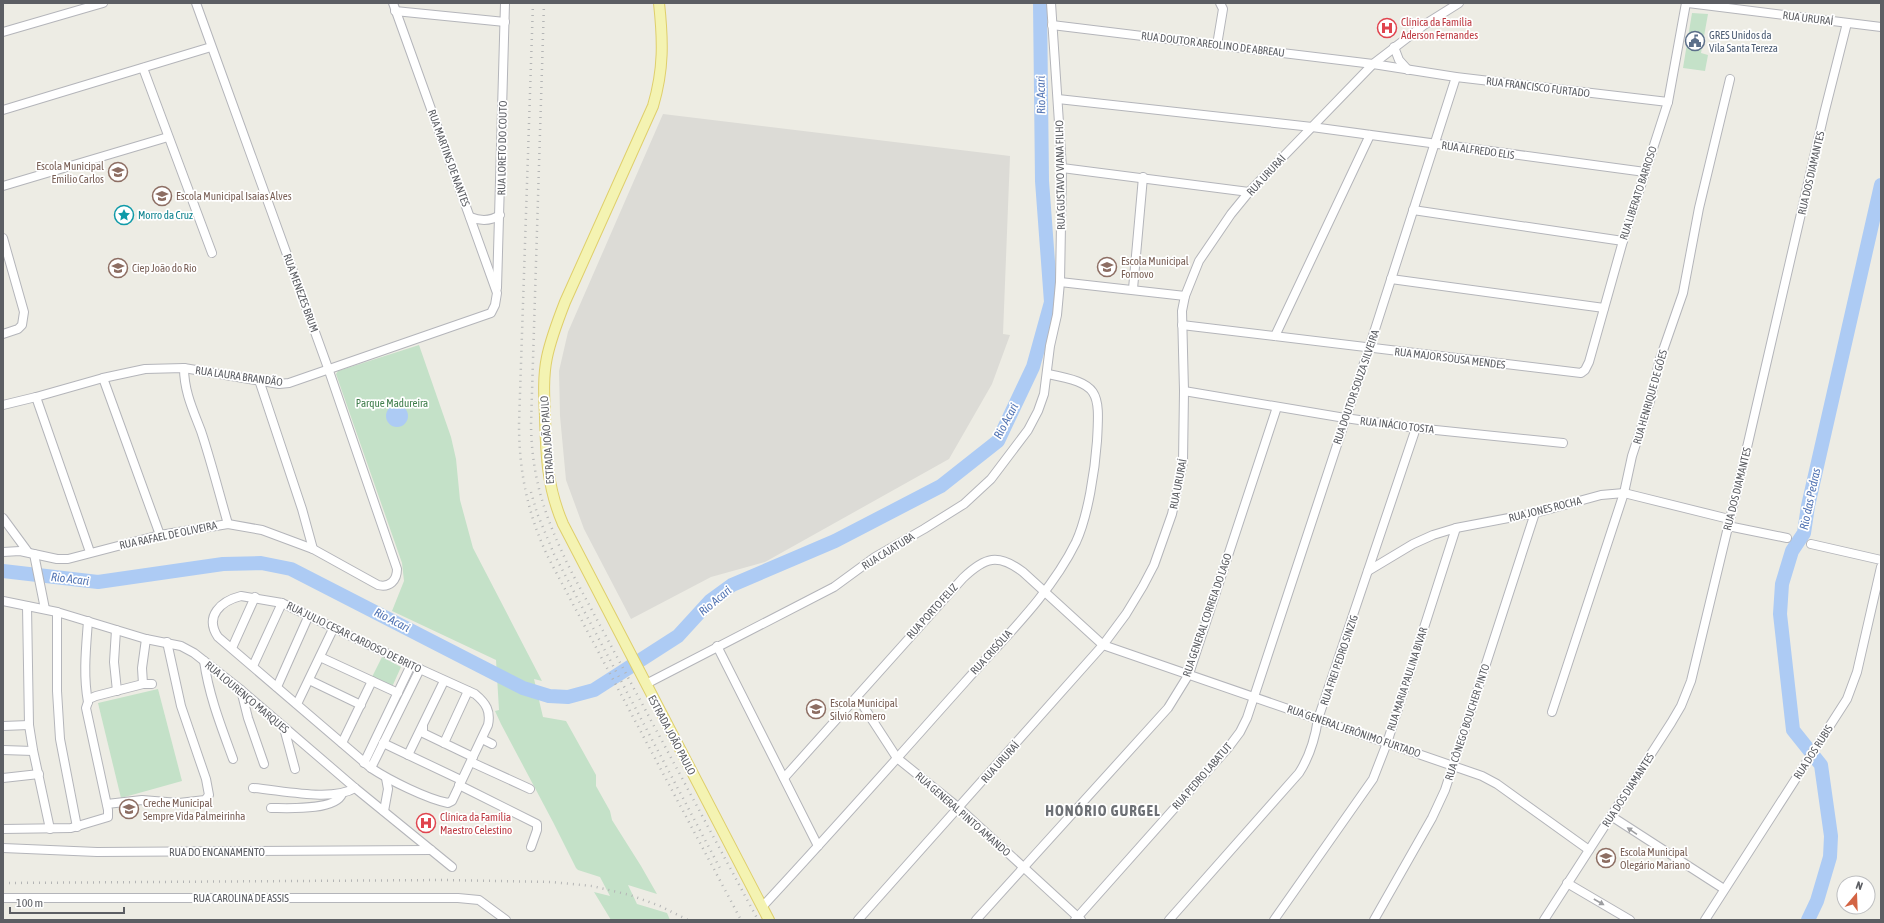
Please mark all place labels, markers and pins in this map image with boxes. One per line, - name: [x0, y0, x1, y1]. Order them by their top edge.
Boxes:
- place label: Clínica da Família Aderson Fernandes: [1401, 16, 1478, 41]
- hospital icon: Clínica da Família Aderson Fernandes: [1376, 17, 1398, 39]
- place label: GRES Unidos da Vila Santa Tereza: [1709, 29, 1778, 54]
- public building icon: GRES Unidos da Vila Santa Tereza: [1684, 30, 1706, 52]
- place label: Escola Municipal Emilio Carlos: [36, 160, 104, 185]
- school or university icon: Escola Municipal Emilio Carlos: [107, 161, 129, 183]
- school or university icon: Escola Municipal Isaias Alves: [151, 185, 173, 207]
- place label: Escola Municipal Isaias Alves: [176, 190, 292, 202]
- place icon: Morro da Cruz: [113, 204, 135, 226]
- place label: Morro da Cruz: [138, 209, 193, 221]
- place label: Escola Municipal Fornovo: [1121, 255, 1189, 280]
- school or university icon: Escola Municipal Fornovo: [1096, 256, 1118, 278]
- school or university icon: Ciep João do Rio: [107, 257, 129, 279]
- place label: Ciep João do Rio: [132, 262, 197, 274]
- place label: Escola Municipal Silvio Romero: [830, 697, 898, 722]
- school or university icon: Escola Municipal Silvio Romero: [805, 698, 827, 720]
- place label: Creche Municipal Sempre Vida Palmeirinha: [143, 797, 245, 822]
- school or university icon: Creche Municipal Sempre Vida Palmeirinha: [118, 798, 140, 820]
- place label: Clínica da Família Maestro Celestino: [440, 811, 512, 836]
- hospital icon: Clínica da Família Maestro Celestino: [415, 812, 437, 834]
- place label: Escola Municipal Olegário Mariano: [1620, 846, 1690, 871]
- school or university icon: Escola Municipal Olegário Mariano: [1595, 847, 1617, 869]

